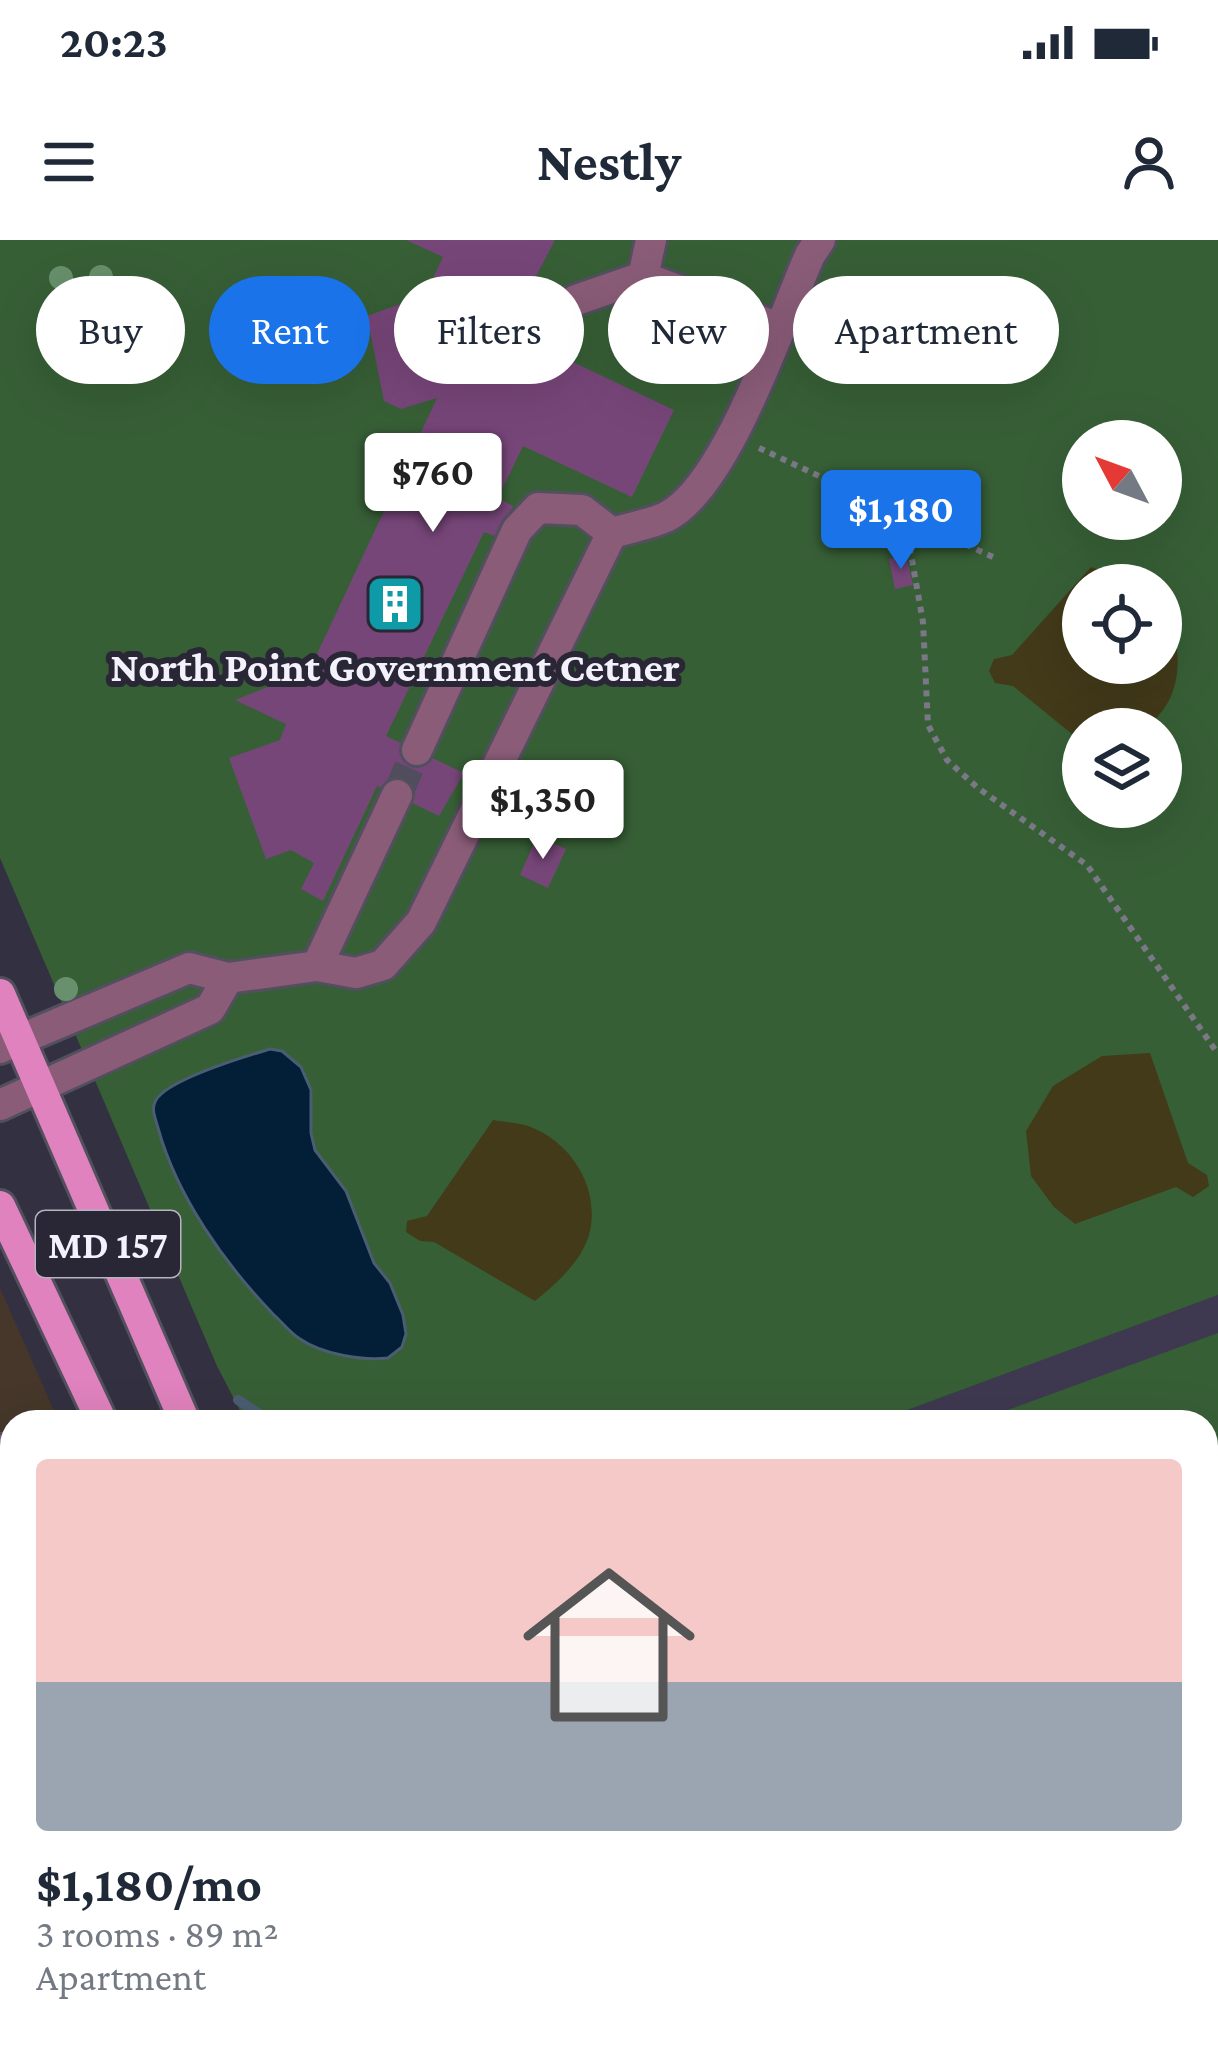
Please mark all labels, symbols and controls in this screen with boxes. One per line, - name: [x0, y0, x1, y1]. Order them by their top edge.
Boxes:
- text: 20:23: [60, 17, 168, 67]
- icon: menu: [36, 129, 102, 195]
- icon: person: [1116, 129, 1182, 195]
- text: Nestly: [537, 132, 681, 192]
- chip: Buy: [36, 276, 185, 384]
- chip: Rent: [209, 276, 370, 384]
- chip: Filters: [394, 276, 584, 384]
- chip: New: [608, 276, 769, 384]
- chip: Apartment: [793, 276, 1059, 384]
- north arrow: [1062, 420, 1182, 540]
- map controls: [1062, 420, 1182, 828]
- pin: $760: [362, 433, 504, 535]
- text: $760: [392, 450, 474, 493]
- pin: $1,180: [803, 470, 999, 572]
- text: $1,180: [848, 487, 954, 530]
- button: locate: [1062, 564, 1182, 684]
- building icon: North Point Government Cetner: [364, 573, 426, 635]
- place label: North Point Government Cetner: [110, 643, 680, 690]
- button: layers: [1062, 708, 1182, 828]
- pin: $1,350: [445, 760, 641, 862]
- text: $1,350: [490, 777, 596, 820]
- road number: MD 157: [36, 1211, 180, 1277]
- icon: home: [501, 1537, 717, 1753]
- text: $1,180/mo: [36, 1855, 262, 1912]
- text: 3 rooms · 89 m²: [36, 1912, 279, 1955]
- text: Apartment: [36, 1955, 206, 1998]

